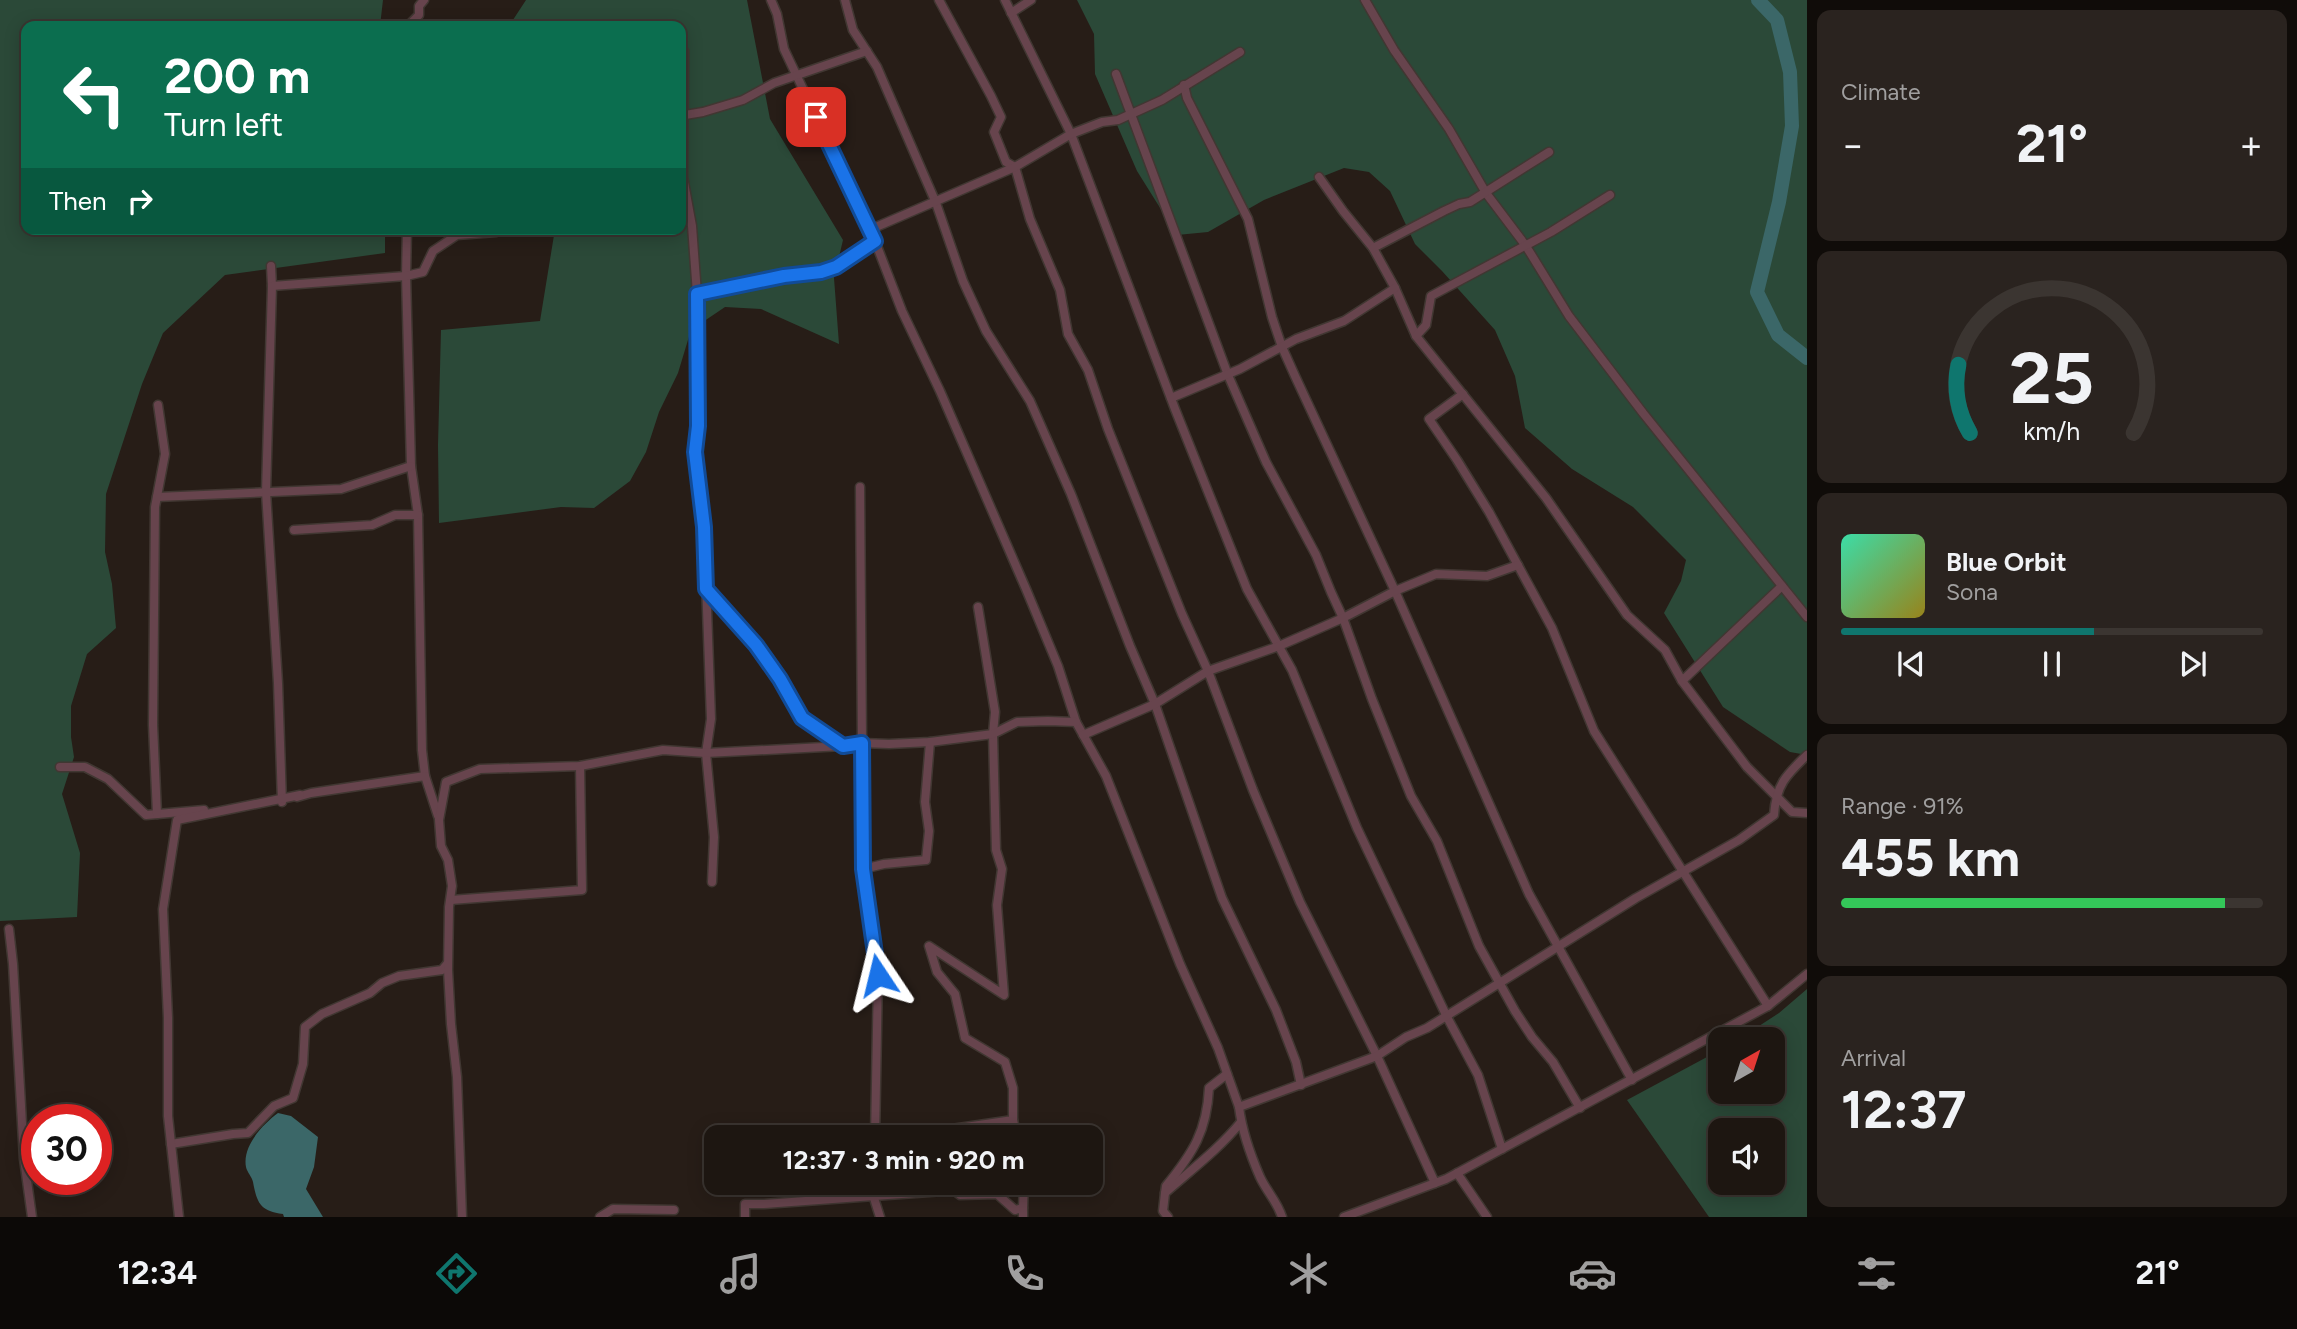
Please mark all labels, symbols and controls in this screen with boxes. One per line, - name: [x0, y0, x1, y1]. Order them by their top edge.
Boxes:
- text: 200 m: [164, 46, 310, 105]
- icon: left: [49, 49, 140, 140]
- text: Climate: [1841, 78, 1920, 106]
- pin: [786, 87, 846, 147]
- icon: arrive: [797, 98, 835, 136]
- text: Turn left: [164, 106, 283, 144]
- text: 21°: [2016, 113, 2088, 175]
- text: −: [1841, 122, 1865, 168]
- text: +: [2239, 122, 2263, 168]
- icon: right: [121, 182, 159, 220]
- text: Then: [49, 185, 107, 217]
- text: 25: [2010, 335, 2094, 422]
- text: km/h: [2023, 416, 2081, 446]
- text: Blue Orbit: [1946, 546, 2067, 578]
- text: Sona: [1946, 578, 1998, 606]
- icon: previous: [1892, 645, 1930, 683]
- icon: pause: [2033, 645, 2071, 683]
- icon: next: [2174, 645, 2212, 683]
- text: Range · 91%: [1841, 792, 1964, 820]
- text: 455 km: [1841, 827, 2020, 889]
- position arrow: [841, 938, 915, 1012]
- north arrow: [1708, 1027, 1785, 1104]
- map controls: [1708, 1027, 1785, 1195]
- text: Arrival: [1841, 1044, 1906, 1072]
- text: 12:37: [1841, 1079, 1967, 1141]
- speed limit sign: 30: [21, 1104, 112, 1195]
- button: sound: [1708, 1118, 1785, 1195]
- text: 12:37 · 3 min · 920 m: [783, 1144, 1024, 1176]
- icon: directions: [432, 1249, 481, 1298]
- icon: music: [716, 1249, 765, 1298]
- icon: phone: [1000, 1249, 1049, 1298]
- icon: climate: [1284, 1249, 1333, 1298]
- icon: car: [1568, 1249, 1617, 1298]
- icon: filters: [1852, 1249, 1901, 1298]
- text: 12:34: [117, 1254, 197, 1292]
- text: 21°: [2135, 1254, 2180, 1292]

